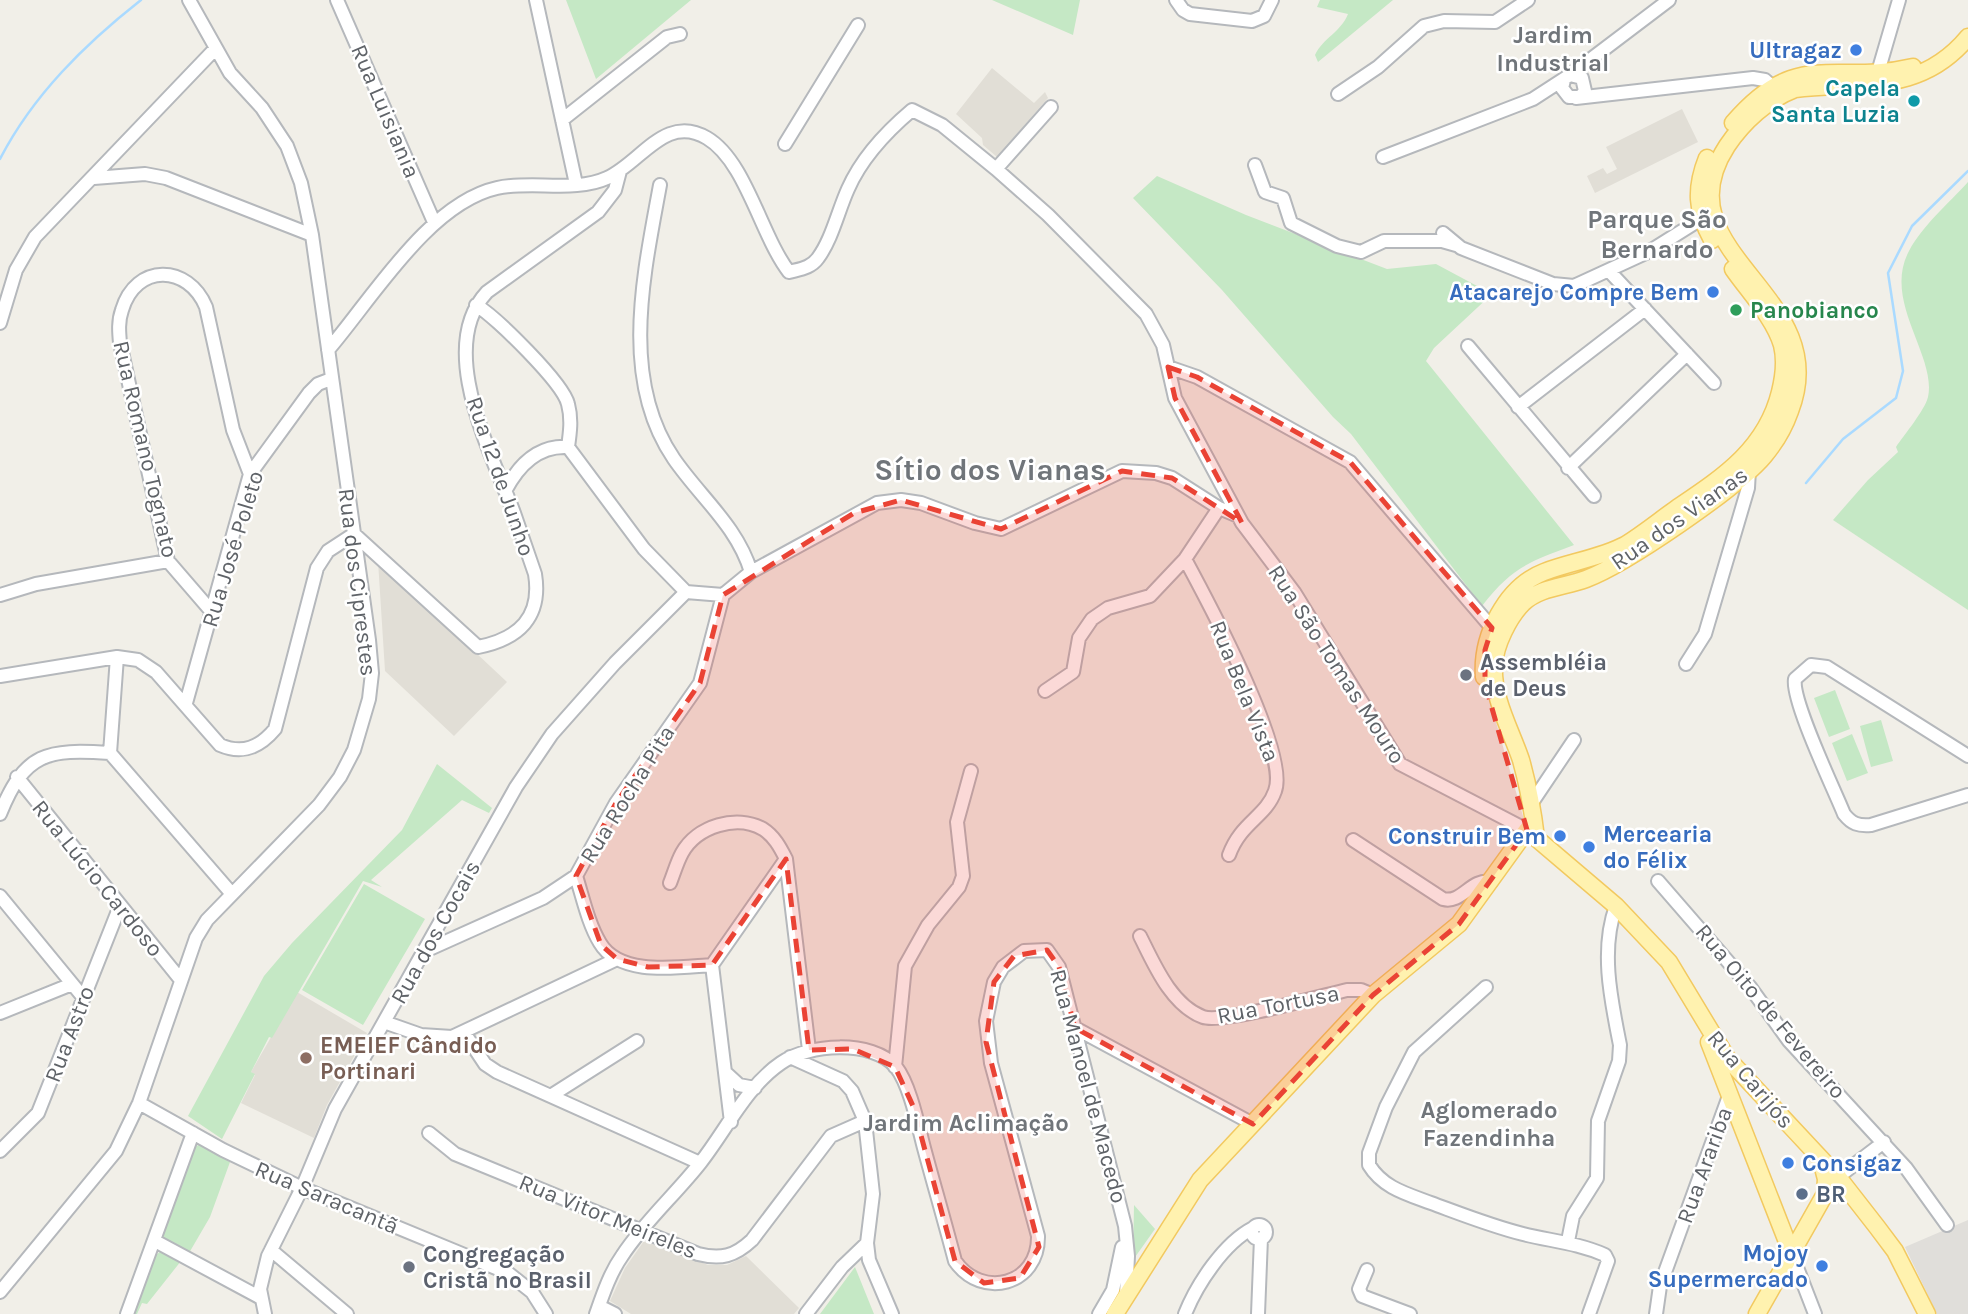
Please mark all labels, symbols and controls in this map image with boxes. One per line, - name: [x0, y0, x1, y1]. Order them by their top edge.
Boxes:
- district label: Jardim Industrial: [1497, 21, 1609, 77]
- place label: Ultragaz: [1749, 37, 1842, 64]
- street label: Rua Luisiania: [345, 40, 426, 182]
- marker: Ultragaz: [1848, 42, 1864, 58]
- place label: Capela Santa Luzia: [1771, 75, 1900, 128]
- marker: Capela Santa Luzia: [1906, 93, 1922, 109]
- district label: Parque São Bernardo: [1587, 204, 1727, 265]
- place label: Atacarejo Compre Bem: [1449, 279, 1699, 306]
- marker: Atacarejo Compre Bem: [1705, 284, 1721, 300]
- place label: Panobianco: [1750, 297, 1879, 324]
- marker: Panobianco: [1728, 302, 1744, 318]
- street label: Rua Romano Tognato: [107, 338, 184, 560]
- street label: Rua 12 de Junho: [461, 393, 540, 559]
- district label: Sítio dos Vianas: [874, 452, 1106, 488]
- street label: Rua dos Vianas: [1606, 461, 1753, 576]
- street label: Rua José Poleto: [196, 468, 269, 631]
- street label: Rua dos Ciprestes: [333, 487, 382, 678]
- street label: Rua São Tomas Mouro: [1262, 560, 1411, 769]
- street label: Rua Bela Vista: [1204, 617, 1285, 766]
- place label: Assembléia de Deus: [1480, 649, 1607, 702]
- marker: Assembléia de Deus: [1458, 667, 1474, 683]
- street label: Rua Rocha Pita: [574, 720, 681, 868]
- street label: Rua Lúcio Cardoso: [26, 795, 169, 962]
- place label: Mercearia do Félix: [1603, 821, 1712, 874]
- place label: Construir Bem: [1388, 823, 1546, 850]
- marker: Construir Bem: [1552, 828, 1568, 844]
- marker: Mercearia do Félix: [1581, 839, 1597, 855]
- street label: Rua dos Cocais: [385, 856, 486, 1009]
- street label: Rua Oito de Fevereiro: [1690, 918, 1852, 1104]
- street label: Rua Manoel de Macedo: [1044, 966, 1133, 1206]
- street label: Rua Tortusa: [1215, 979, 1342, 1030]
- street label: Rua Astro: [39, 982, 100, 1086]
- street label: Rua Carijós: [1702, 1025, 1800, 1134]
- place label: EMEIEF Cândido Portinari: [320, 1032, 497, 1085]
- marker: EMEIEF Cândido Portinari: [298, 1050, 314, 1066]
- district label: Aglomerado Fazendinha: [1420, 1096, 1558, 1152]
- street label: Rua Arariba: [1671, 1103, 1738, 1227]
- district label: Jardim Aclimação: [863, 1109, 1069, 1137]
- place label: Consigaz: [1802, 1150, 1902, 1177]
- street label: Rua Saracantã: [251, 1155, 403, 1240]
- marker: Consigaz: [1780, 1155, 1796, 1171]
- street label: Rua Vitor Meireles: [515, 1168, 701, 1264]
- place label: BR: [1816, 1181, 1846, 1208]
- marker: BR: [1794, 1186, 1810, 1202]
- place label: Mojoy Supermercado: [1648, 1240, 1808, 1293]
- place label: Congregação Cristã no Brasil: [423, 1241, 592, 1294]
- marker: Mojoy Supermercado: [1814, 1258, 1830, 1274]
- marker: Congregação Cristã no Brasil: [401, 1259, 417, 1275]

